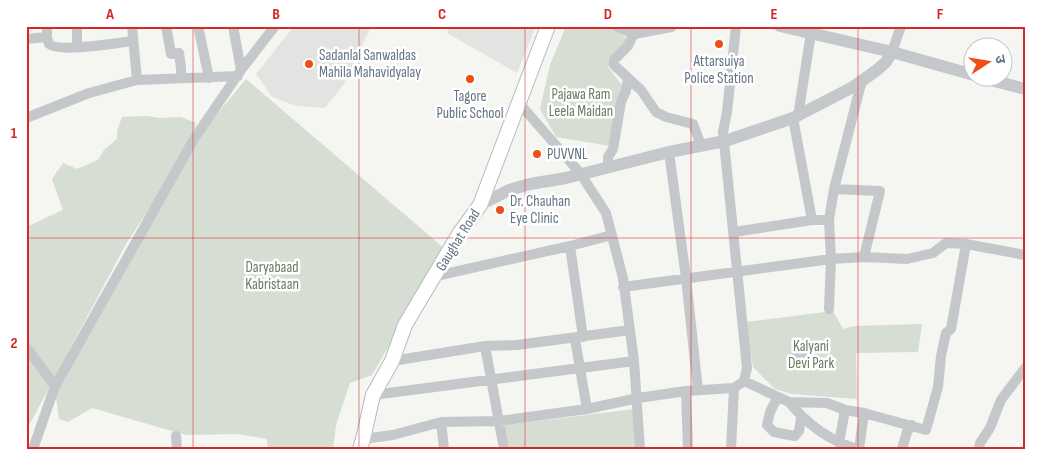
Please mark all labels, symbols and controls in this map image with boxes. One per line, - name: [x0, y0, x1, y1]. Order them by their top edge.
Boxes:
- text: A: [105, 5, 114, 24]
- text: B: [272, 5, 280, 24]
- text: C: [438, 5, 446, 24]
- text: D: [604, 5, 612, 24]
- text: E: [771, 5, 778, 24]
- text: F: [937, 5, 944, 24]
- marker: Attarsuiya Police Station: [713, 38, 725, 50]
- north arrow: [964, 38, 1014, 88]
- place label: Sadanlal Sanwaldas Mahila Mahavidyalay: [319, 46, 421, 82]
- place label: Attarsuiya Police Station: [684, 52, 754, 88]
- text: उ: [991, 54, 1010, 66]
- marker: Sadanlal Sanwaldas Mahila Mahavidyalay: [303, 58, 315, 70]
- marker: Tagore Public School: [464, 73, 476, 85]
- park label: Pajawa Ram Leela Maidan: [549, 85, 613, 121]
- place label: Tagore Public School: [436, 87, 504, 123]
- text: 1: [11, 124, 18, 143]
- place label: PUVVNL: [547, 145, 588, 164]
- marker: PUVVNL: [531, 148, 543, 160]
- place label: Dr. Chauhan Eye Clinic: [510, 192, 570, 228]
- marker: Dr. Chauhan Eye Clinic: [494, 204, 506, 216]
- street label: Gaughat Road: [432, 205, 484, 275]
- park label: Daryabaad Kabristaan: [245, 258, 299, 294]
- text: 2: [10, 334, 18, 353]
- park label: Kalyani Devi Park: [788, 337, 834, 373]

